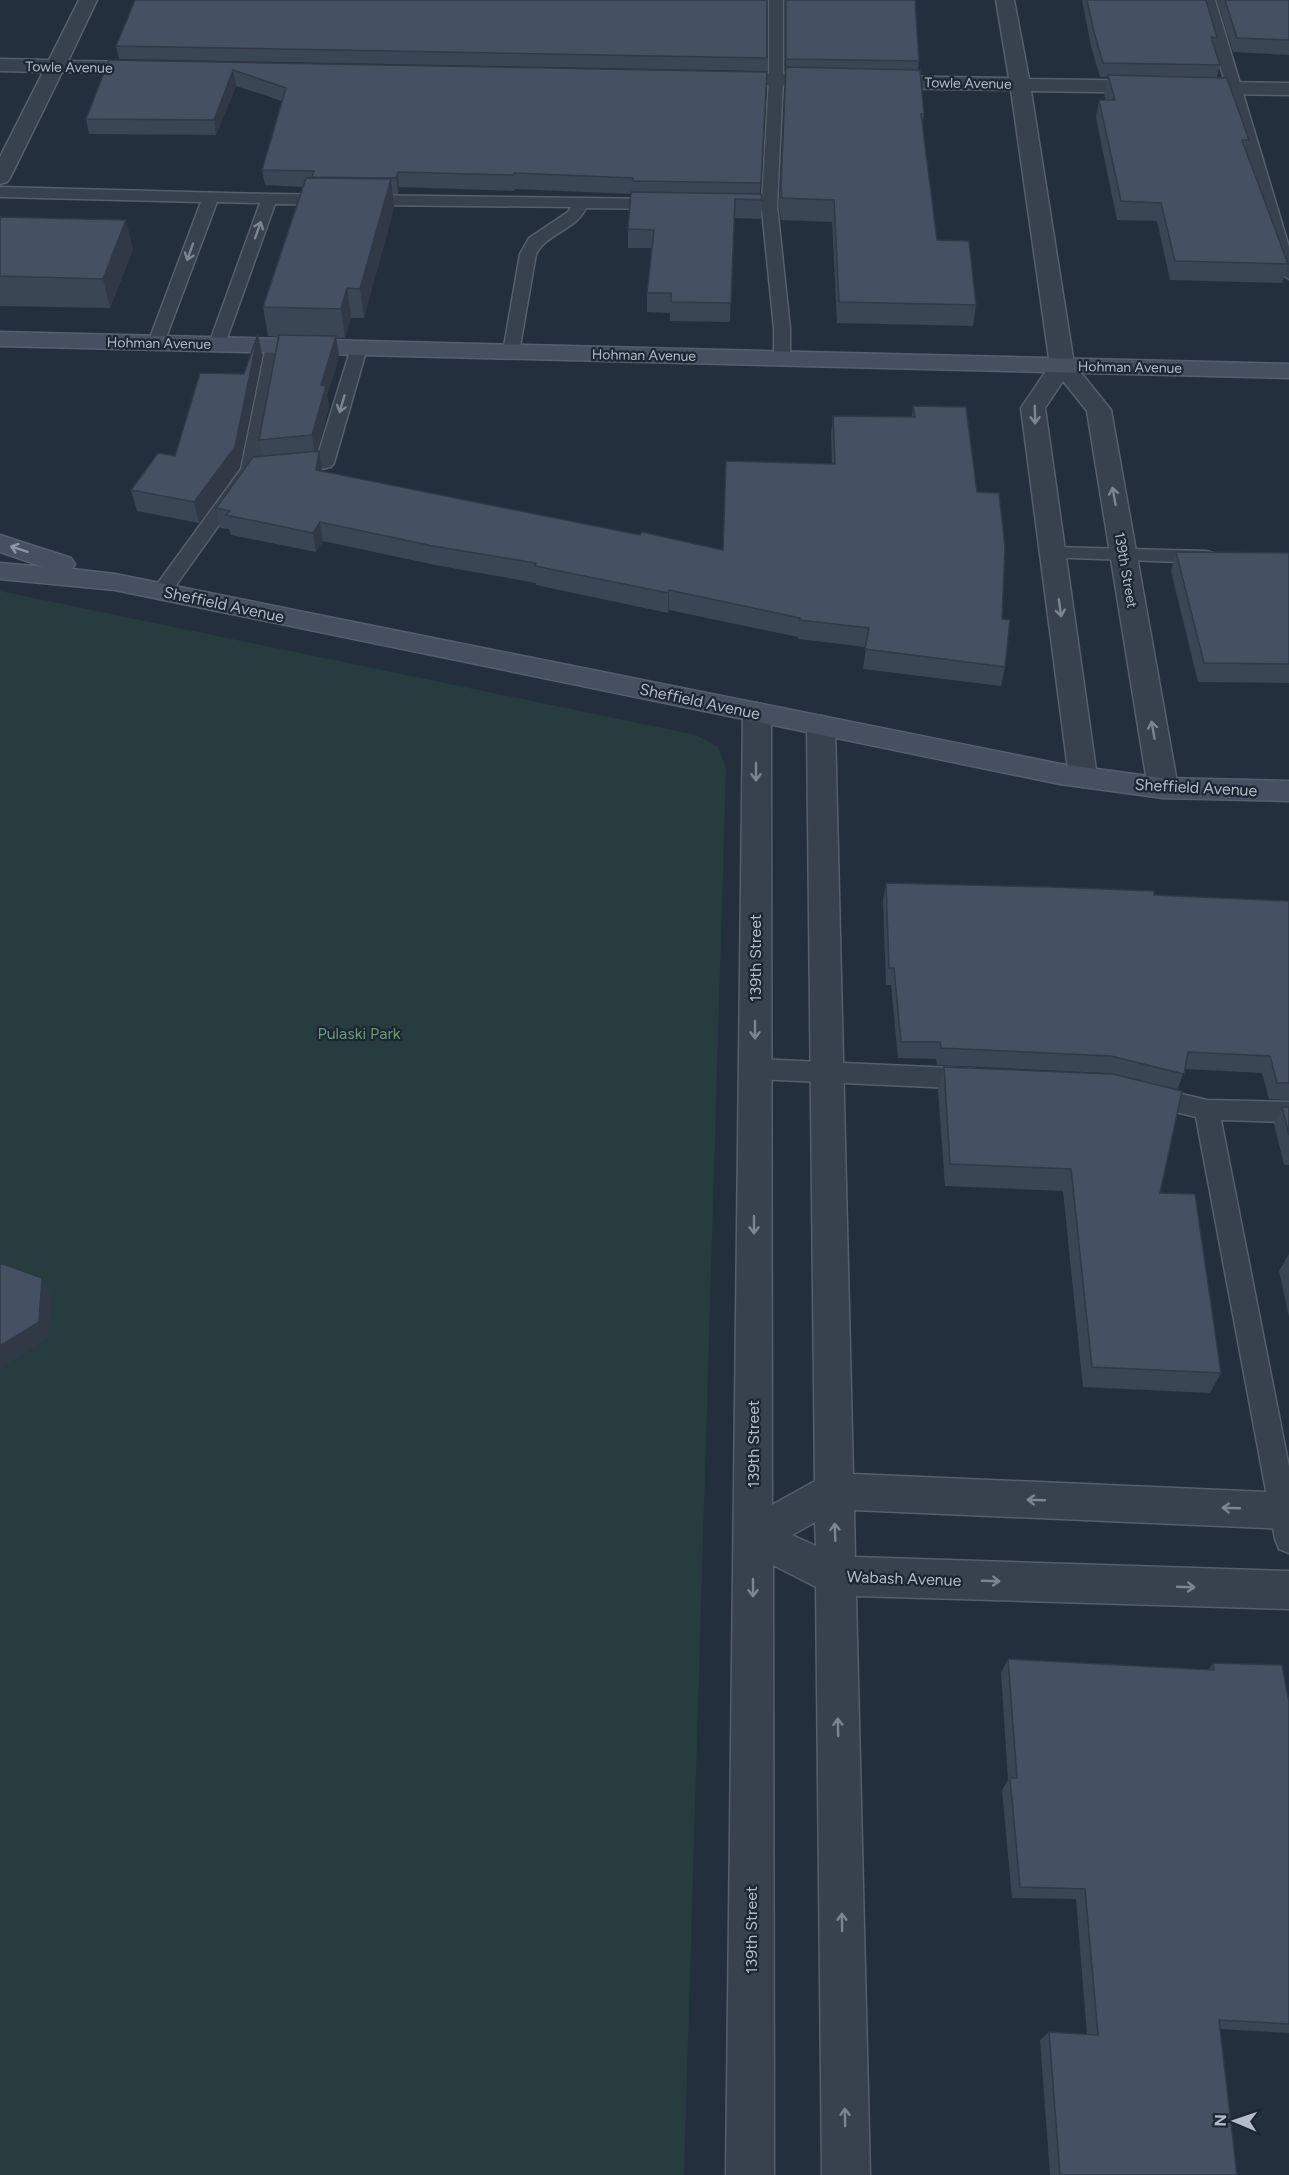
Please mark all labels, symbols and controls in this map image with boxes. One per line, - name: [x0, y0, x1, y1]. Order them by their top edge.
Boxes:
- street label: Towle Avenue: [25, 58, 113, 77]
- street label: Towle Avenue: [924, 74, 1012, 93]
- one-way arrow: [253, 221, 264, 240]
- one-way arrow: [184, 242, 195, 261]
- street label: Hohman Avenue: [107, 334, 212, 353]
- street label: Hohman Avenue: [592, 346, 697, 365]
- street label: Hohman Avenue: [1078, 358, 1183, 377]
- one-way arrow: [336, 394, 347, 413]
- one-way arrow: [1030, 405, 1041, 424]
- one-way arrow: [1108, 487, 1119, 507]
- street label: 139th Street: [1110, 531, 1141, 610]
- one-way arrow: [11, 543, 29, 554]
- street label: Sheffield Avenue: [162, 582, 286, 627]
- one-way arrow: [1054, 597, 1065, 617]
- street label: Sheffield Avenue: [638, 679, 762, 724]
- one-way arrow: [1148, 721, 1159, 740]
- one-way arrow: [750, 761, 762, 781]
- street label: Sheffield Avenue: [1134, 775, 1258, 800]
- street label: 139th Street: [746, 914, 765, 1002]
- one-way arrow: [749, 1019, 761, 1039]
- park label: Pulaski Park: [317, 1024, 401, 1043]
- one-way arrow: [748, 1214, 760, 1234]
- street label: 139th Street: [744, 1400, 763, 1488]
- one-way arrow: [1026, 1494, 1046, 1506]
- one-way arrow: [1221, 1503, 1241, 1514]
- one-way arrow: [829, 1522, 840, 1542]
- street label: Wabash Avenue: [846, 1567, 962, 1590]
- one-way arrow: [981, 1575, 1001, 1586]
- one-way arrow: [747, 1577, 759, 1597]
- one-way arrow: [1176, 1581, 1196, 1592]
- one-way arrow: [833, 1717, 844, 1737]
- street label: 139th Street: [742, 1886, 761, 1974]
- one-way arrow: [836, 1912, 847, 1932]
- north arrow: [1205, 2091, 1265, 2151]
- one-way arrow: [839, 2107, 850, 2127]
- text: N: [1211, 2114, 1230, 2127]

